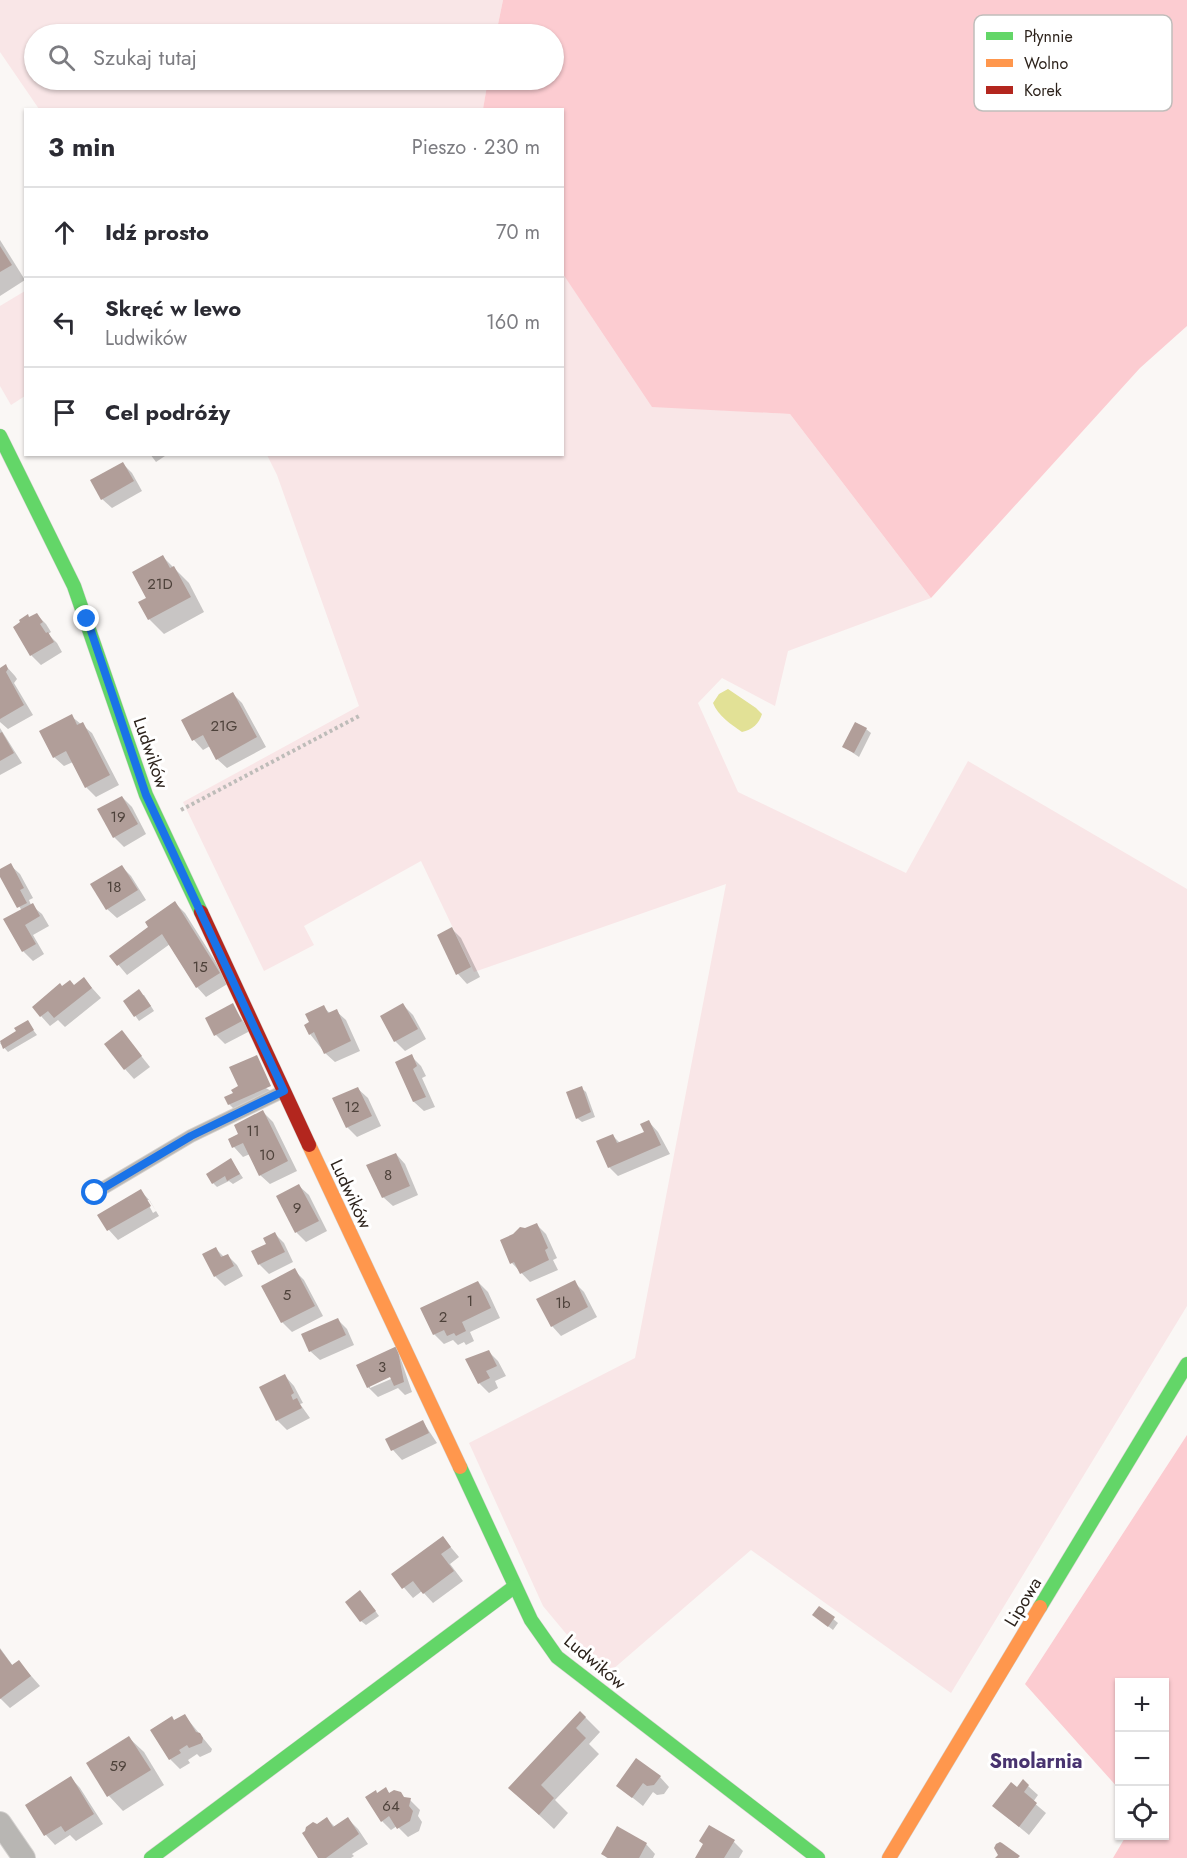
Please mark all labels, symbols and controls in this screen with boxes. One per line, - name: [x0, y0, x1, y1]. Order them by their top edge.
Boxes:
- legend: [974, 15, 1172, 111]
- search box: [24, 24, 564, 90]
- text: Płynnie: [1024, 25, 1073, 48]
- icon: search: [45, 41, 78, 74]
- text: Szukaj tutaj: [93, 41, 197, 73]
- text: Wolno: [1024, 52, 1068, 75]
- text: Korek: [1024, 79, 1063, 102]
- text: 3 min: [48, 128, 115, 166]
- text: Pieszo · 230 m: [412, 133, 540, 162]
- icon: ahead: [48, 216, 81, 249]
- text: Idź prosto: [105, 216, 209, 248]
- text: 70 m: [496, 218, 540, 247]
- text: Skręć w lewo: [105, 292, 241, 324]
- icon: left: [48, 306, 81, 339]
- text: 160 m: [486, 308, 540, 337]
- text: Ludwików: [105, 324, 187, 353]
- icon: arrive: [48, 396, 81, 429]
- text: Cel podróży: [105, 396, 230, 428]
- house number: 21D: [147, 573, 173, 595]
- route end: [73, 605, 99, 631]
- street label: Ludwików: [127, 714, 176, 793]
- house number: 21G: [211, 715, 237, 737]
- house number: 19: [110, 806, 126, 828]
- house number: 18: [107, 876, 121, 898]
- house number: 15: [192, 956, 208, 978]
- house number: 12: [344, 1096, 360, 1118]
- house number: 11: [246, 1120, 260, 1142]
- house number: 10: [259, 1144, 275, 1166]
- street label: Ludwików: [324, 1155, 379, 1234]
- house number: 8: [384, 1164, 392, 1186]
- route start: [81, 1179, 107, 1205]
- house number: 9: [293, 1197, 301, 1219]
- house number: 5: [283, 1284, 291, 1306]
- house number: 1: [467, 1290, 473, 1312]
- house number: 1b: [555, 1292, 571, 1314]
- house number: 2: [439, 1306, 447, 1328]
- house number: 3: [378, 1356, 386, 1378]
- street label: Lipowa: [998, 1572, 1048, 1632]
- street label: Ludwików: [558, 1628, 632, 1696]
- map controls: [1115, 1678, 1169, 1840]
- button: +: [1115, 1678, 1169, 1732]
- button: −: [1115, 1732, 1169, 1786]
- district label: Smolarnia: [990, 1747, 1082, 1776]
- house number: 59: [109, 1755, 127, 1777]
- button: locate: [1115, 1786, 1169, 1840]
- house number: 64: [382, 1795, 400, 1817]

